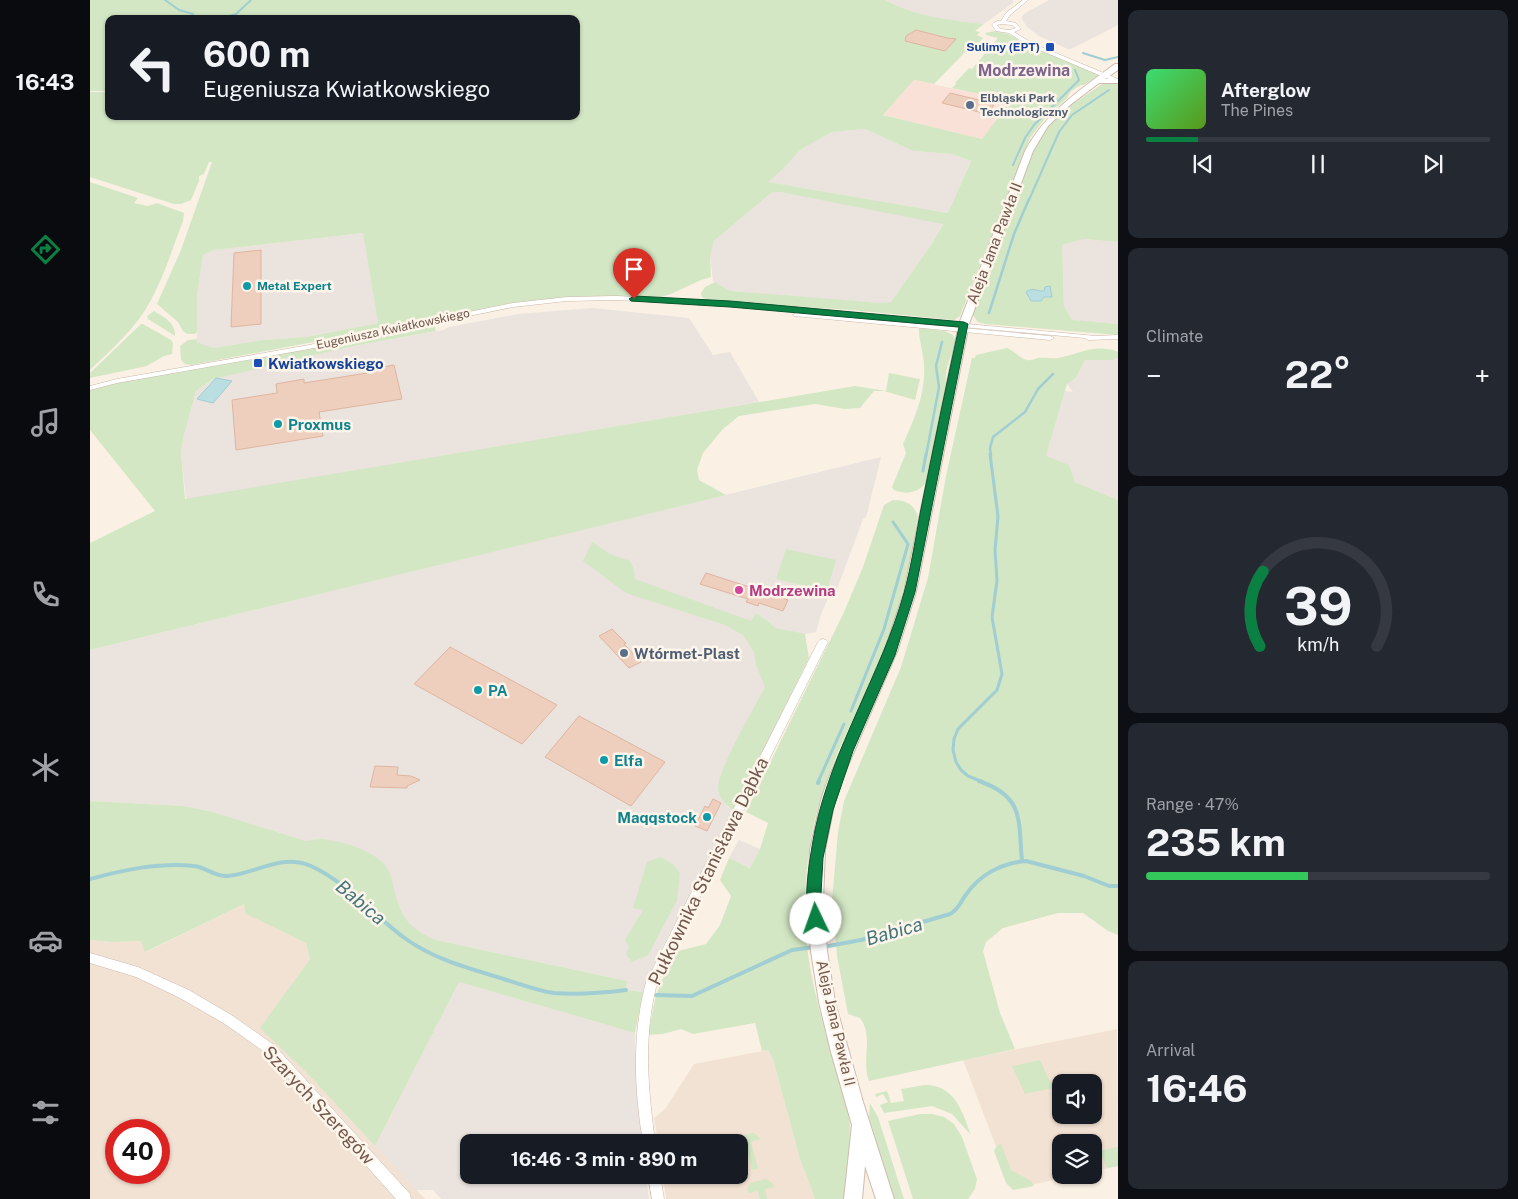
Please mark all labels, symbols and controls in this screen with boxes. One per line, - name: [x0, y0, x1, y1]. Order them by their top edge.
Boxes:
- text: 600 m: [203, 34, 310, 75]
- icon: left: [120, 35, 185, 100]
- place label: Sulimy (EPT): [966, 40, 1040, 54]
- marker: Sulimy (EPT): [1044, 41, 1056, 53]
- district label: Modrzewina: [978, 61, 1070, 80]
- text: 16:43: [16, 69, 74, 95]
- text: Eugeniusza Kwiatkowskiego: [203, 76, 490, 102]
- text: Afterglow: [1221, 79, 1311, 101]
- place label: Elbląski Park Technologiczny: [980, 91, 1068, 119]
- marker: Elbląski Park Technologiczny: [964, 99, 976, 111]
- text: The Pines: [1221, 101, 1293, 120]
- icon: previous: [1189, 150, 1217, 178]
- icon: pause: [1304, 150, 1332, 178]
- icon: next: [1419, 150, 1447, 178]
- street label: Aleja Jana Pawła II: [963, 180, 1025, 306]
- icon: directions: [28, 232, 63, 267]
- pin: [613, 248, 655, 299]
- icon: arrive: [620, 255, 648, 283]
- place label: Metal Expert: [257, 279, 332, 293]
- marker: Metal Expert: [241, 280, 253, 292]
- street label: Eugeniusza Kwiatkowskiego: [315, 306, 471, 352]
- text: Climate: [1146, 327, 1203, 346]
- text: 22°: [1285, 352, 1351, 397]
- place label: Kwiatkowskiego: [268, 355, 384, 372]
- marker: Kwiatkowskiego: [252, 357, 264, 369]
- text: −: [1146, 359, 1162, 392]
- text: +: [1474, 359, 1490, 392]
- icon: music: [28, 405, 63, 440]
- place label: Proxmus: [288, 416, 351, 433]
- marker: Proxmus: [272, 418, 284, 430]
- text: 39: [1284, 576, 1352, 637]
- icon: phone: [28, 577, 63, 612]
- place label: Modrzewina: [749, 582, 836, 599]
- marker: Modrzewina: [733, 584, 745, 596]
- text: km/h: [1297, 634, 1339, 655]
- place label: Wtórmet-Plast: [634, 645, 740, 662]
- marker: Wtórmet-Plast: [618, 647, 630, 659]
- place label: PA: [488, 682, 508, 699]
- marker: PA: [472, 684, 484, 696]
- icon: climate: [28, 750, 63, 785]
- place label: Elfa: [614, 752, 643, 769]
- marker: Elfa: [598, 754, 610, 766]
- street label: Pułkownika Stanisława Dąbka: [644, 754, 772, 988]
- text: Range · 47%: [1146, 795, 1239, 814]
- place label: Maqqstock: [617, 809, 697, 826]
- marker: Maqqstock: [701, 811, 713, 823]
- text: 235 km: [1146, 820, 1286, 865]
- water label: Babica: [332, 875, 390, 929]
- position arrow: [789, 892, 841, 944]
- water label: Babica: [863, 912, 925, 950]
- icon: car: [28, 923, 63, 958]
- street label: Aleja Jana Pawła II: [813, 958, 859, 1088]
- street label: Szarych Szeregów: [259, 1041, 379, 1169]
- text: Arrival: [1146, 1041, 1195, 1060]
- text: 16:46: [1146, 1066, 1248, 1111]
- map controls: [1052, 1074, 1102, 1184]
- button: sound: [1052, 1074, 1102, 1124]
- icon: filters: [28, 1095, 63, 1130]
- speed limit sign: 40: [105, 1119, 170, 1184]
- button: layers: [1052, 1134, 1102, 1184]
- text: 16:46 · 3 min · 890 m: [511, 1148, 697, 1170]

